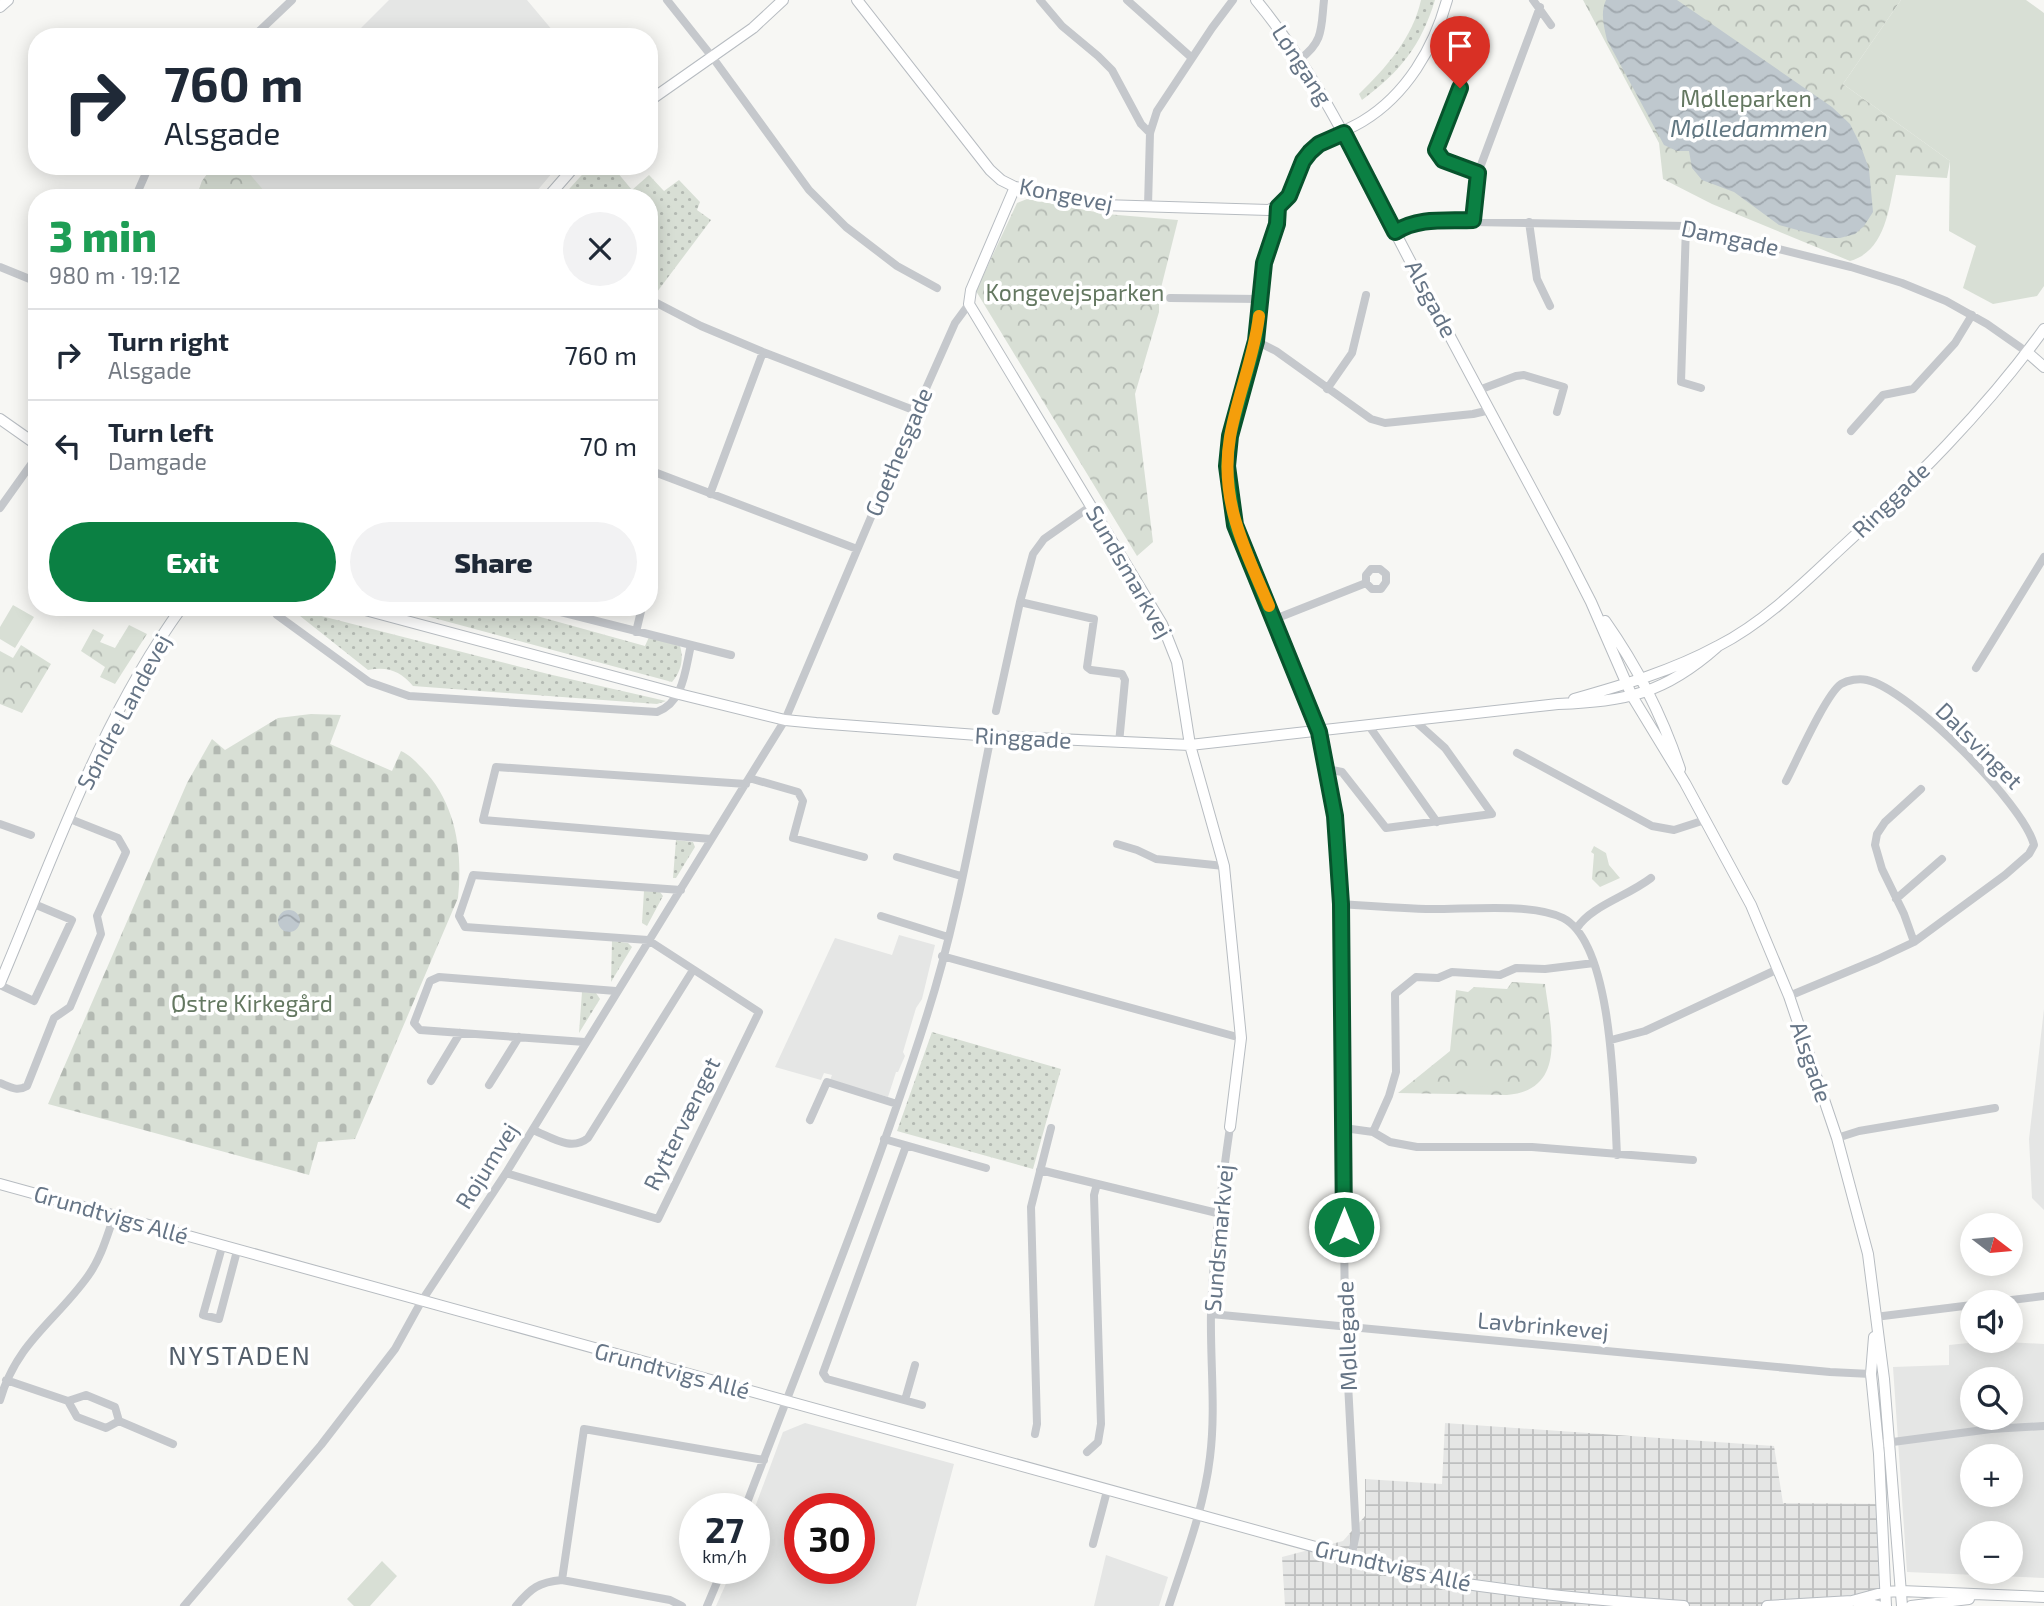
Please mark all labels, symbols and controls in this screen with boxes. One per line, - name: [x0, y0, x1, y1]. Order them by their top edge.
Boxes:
- pin: [1430, 16, 1490, 88]
- street label: Løngang: [1267, 19, 1339, 110]
- icon: arrive: [1441, 27, 1479, 65]
- text: 760 m: [164, 53, 303, 112]
- icon: right: [49, 56, 140, 147]
- park label: Mølleparken: [1680, 84, 1812, 112]
- text: Alsgade: [164, 113, 280, 151]
- water label: Mølledammen: [1670, 113, 1828, 142]
- street label: Kongevej: [1017, 171, 1115, 217]
- text: 3 min: [49, 210, 157, 260]
- button: close: [563, 212, 637, 286]
- street label: Damgade: [1679, 213, 1782, 261]
- street label: Alsgade: [1400, 255, 1464, 342]
- text: 980 m · 19:12: [49, 261, 181, 289]
- park label: Kongevejsparken: [986, 278, 1164, 306]
- text: Turn right: [108, 325, 229, 356]
- icon: right: [49, 336, 87, 374]
- text: 760 m: [565, 339, 637, 370]
- text: Alsgade: [108, 356, 192, 384]
- street label: Goethesgade: [858, 383, 938, 520]
- text: Turn left: [108, 416, 214, 447]
- icon: left: [49, 427, 87, 465]
- text: 70 m: [579, 430, 637, 461]
- text: Damgade: [108, 447, 207, 475]
- street label: Ringgade: [1846, 456, 1935, 543]
- street label: Sundsmarkvej: [1081, 500, 1179, 643]
- button: Exit: [49, 522, 336, 602]
- button: Share: [350, 522, 637, 602]
- street label: Søndre Landevej: [70, 629, 176, 794]
- street label: Dalsvinget: [1930, 696, 2029, 795]
- street label: Ringgade: [974, 720, 1072, 754]
- park label: Østre Kirkegård: [171, 989, 333, 1017]
- street label: Alsgade: [1785, 1018, 1839, 1106]
- street label: Ryttervænget: [637, 1052, 726, 1195]
- street label: Rojumvej: [449, 1117, 524, 1214]
- street label: Sundsmarkvej: [1198, 1163, 1238, 1313]
- street label: Grundtvigs Allé: [31, 1179, 192, 1249]
- position arrow: [1307, 1190, 1381, 1264]
- north arrow: [1960, 1213, 2023, 1276]
- map controls: [1960, 1213, 2023, 1584]
- street label: Møllegade: [1330, 1281, 1362, 1392]
- button: sound: [1960, 1290, 2023, 1353]
- street label: Lavbrinkevej: [1476, 1305, 1610, 1345]
- street label: Grundtvigs Allé: [592, 1336, 753, 1404]
- district label: NYSTADEN: [168, 1339, 312, 1370]
- button: search: [1960, 1367, 2023, 1430]
- button: +: [1960, 1444, 2023, 1507]
- speed limit sign: 30: [784, 1493, 875, 1584]
- text: 27: [705, 1508, 744, 1550]
- button: −: [1960, 1521, 2023, 1584]
- street label: Grundtvigs Allé: [1312, 1533, 1474, 1597]
- text: km/h: [702, 1545, 747, 1567]

